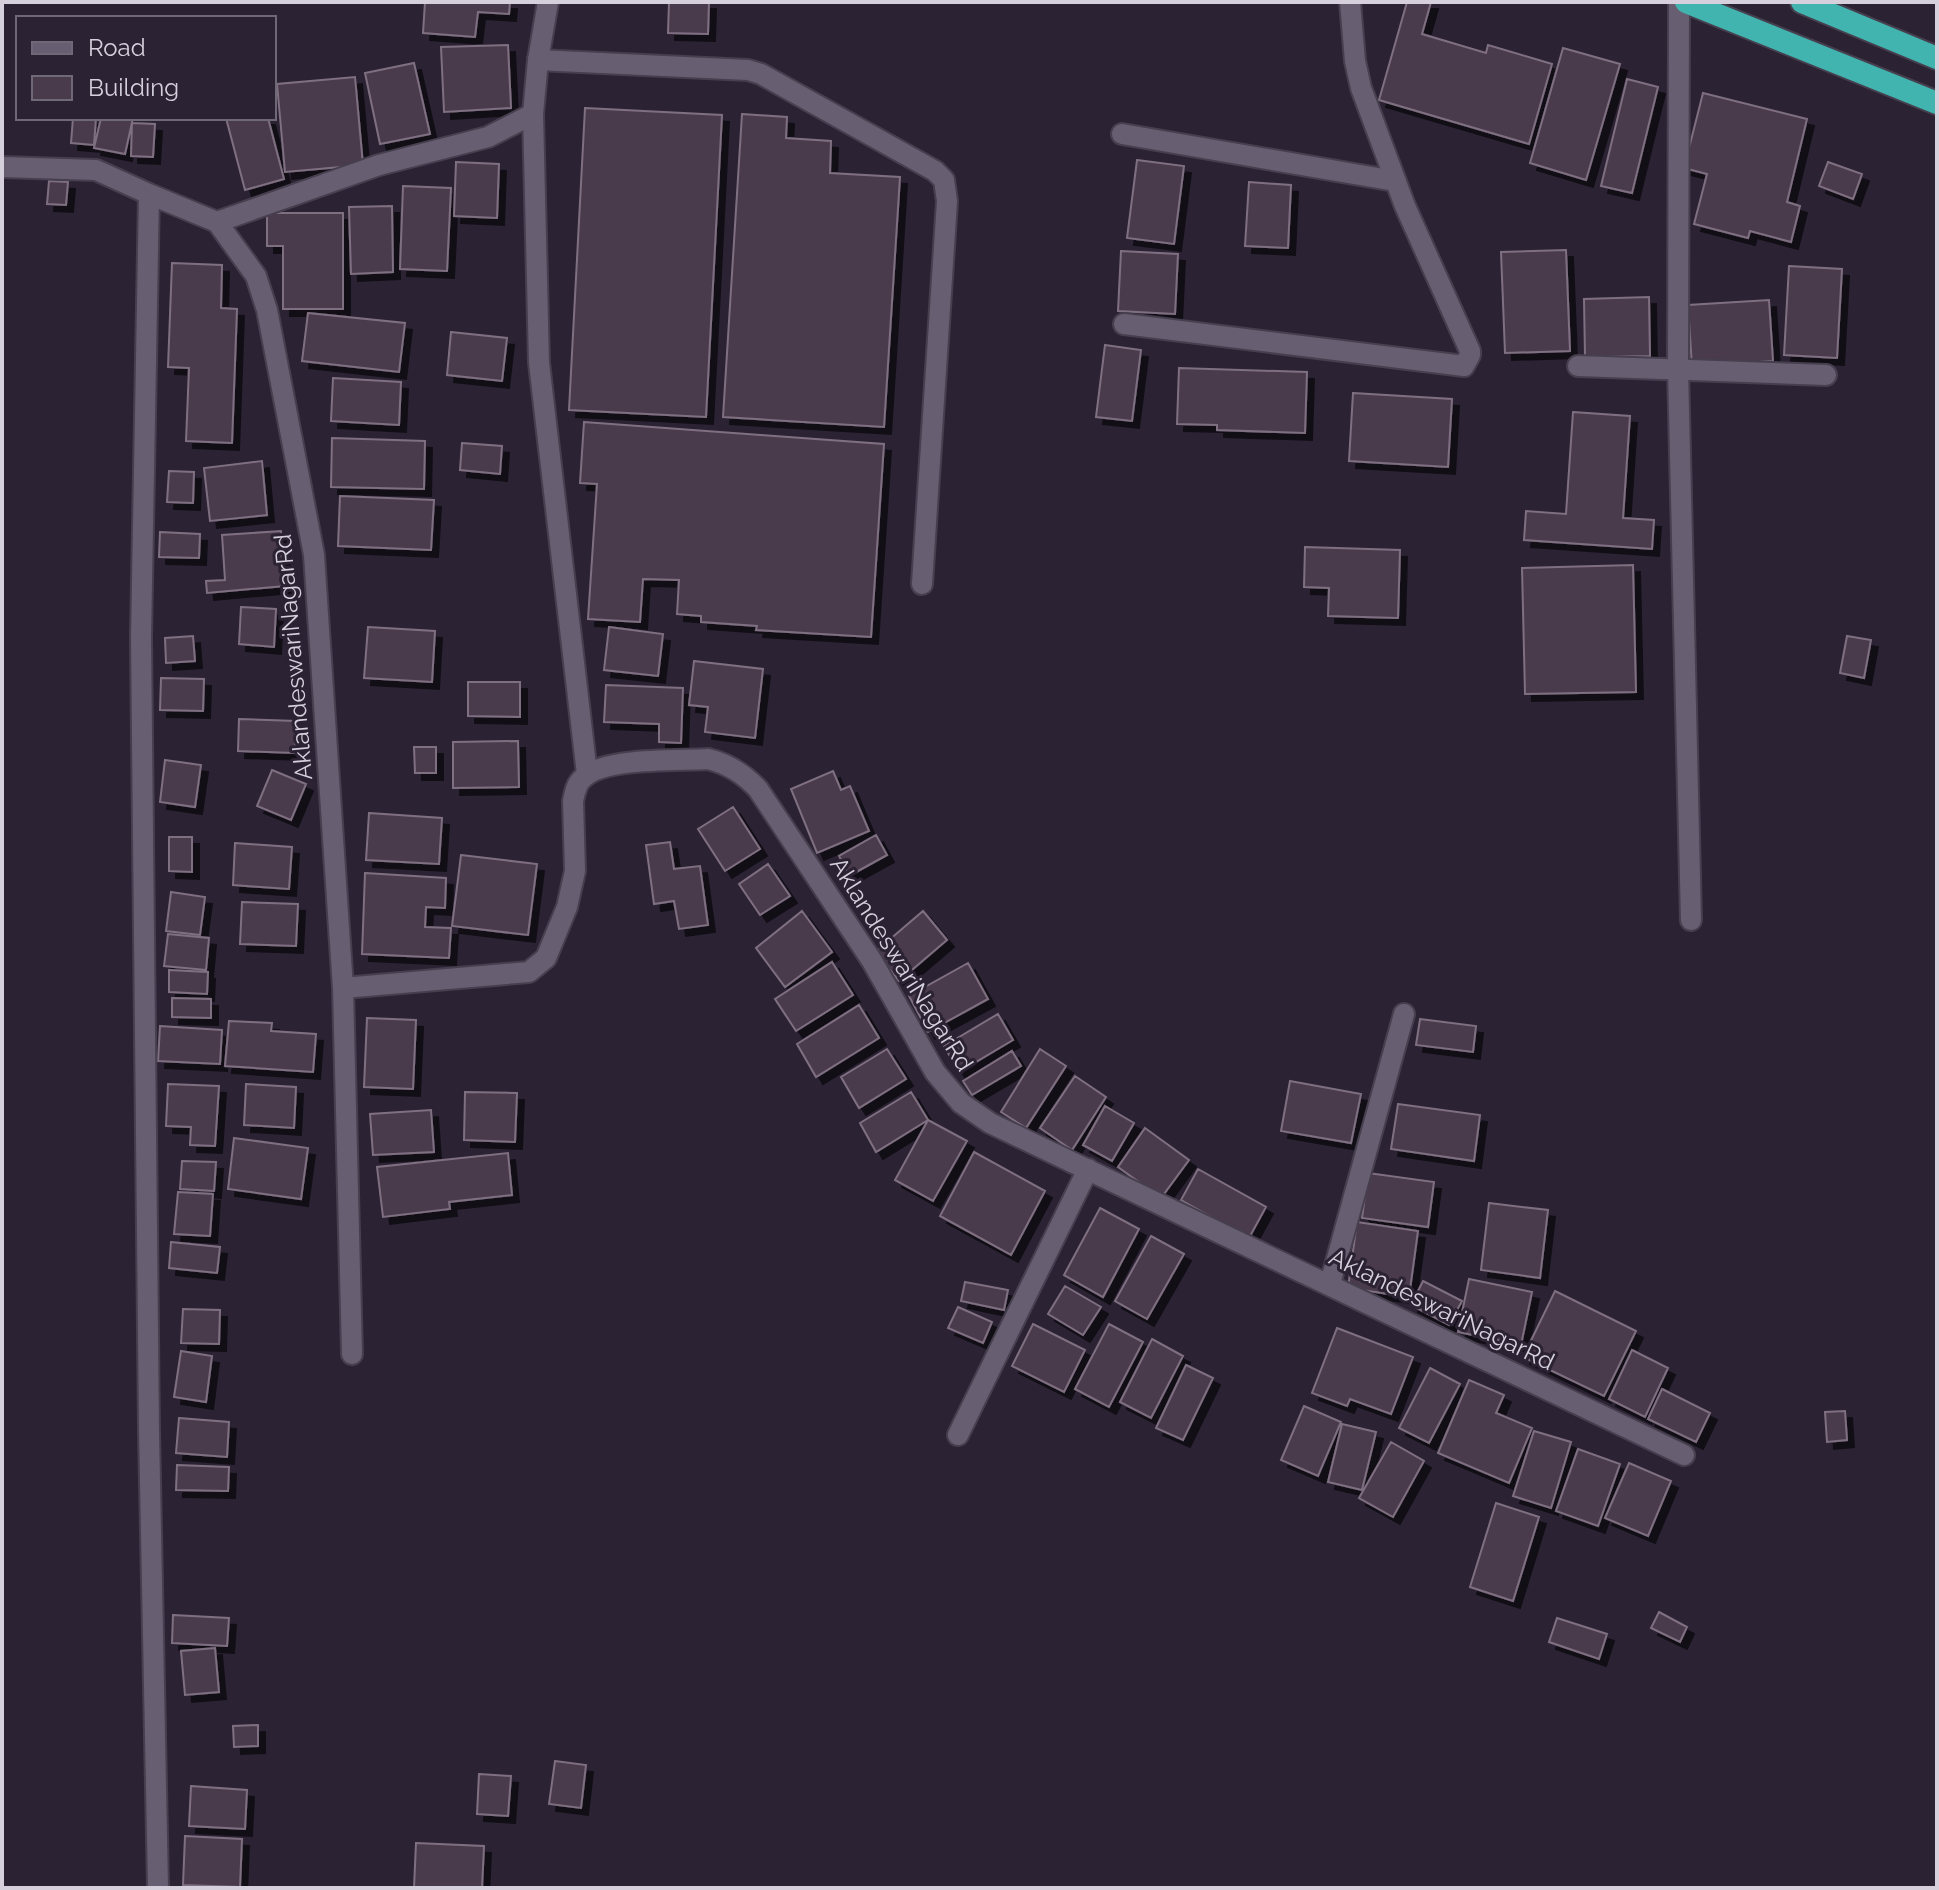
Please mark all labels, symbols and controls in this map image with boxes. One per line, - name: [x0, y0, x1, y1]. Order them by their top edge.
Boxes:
- legend: [16, 16, 276, 120]
- text: Road: [88, 33, 146, 62]
- text: Building: [88, 73, 179, 102]
- street label: AklandeswariNagarRd: [268, 533, 318, 781]
- street label: AklandeswariNagarRd: [824, 852, 980, 1076]
- street label: AklandeswariNagarRd: [1325, 1242, 1559, 1376]

